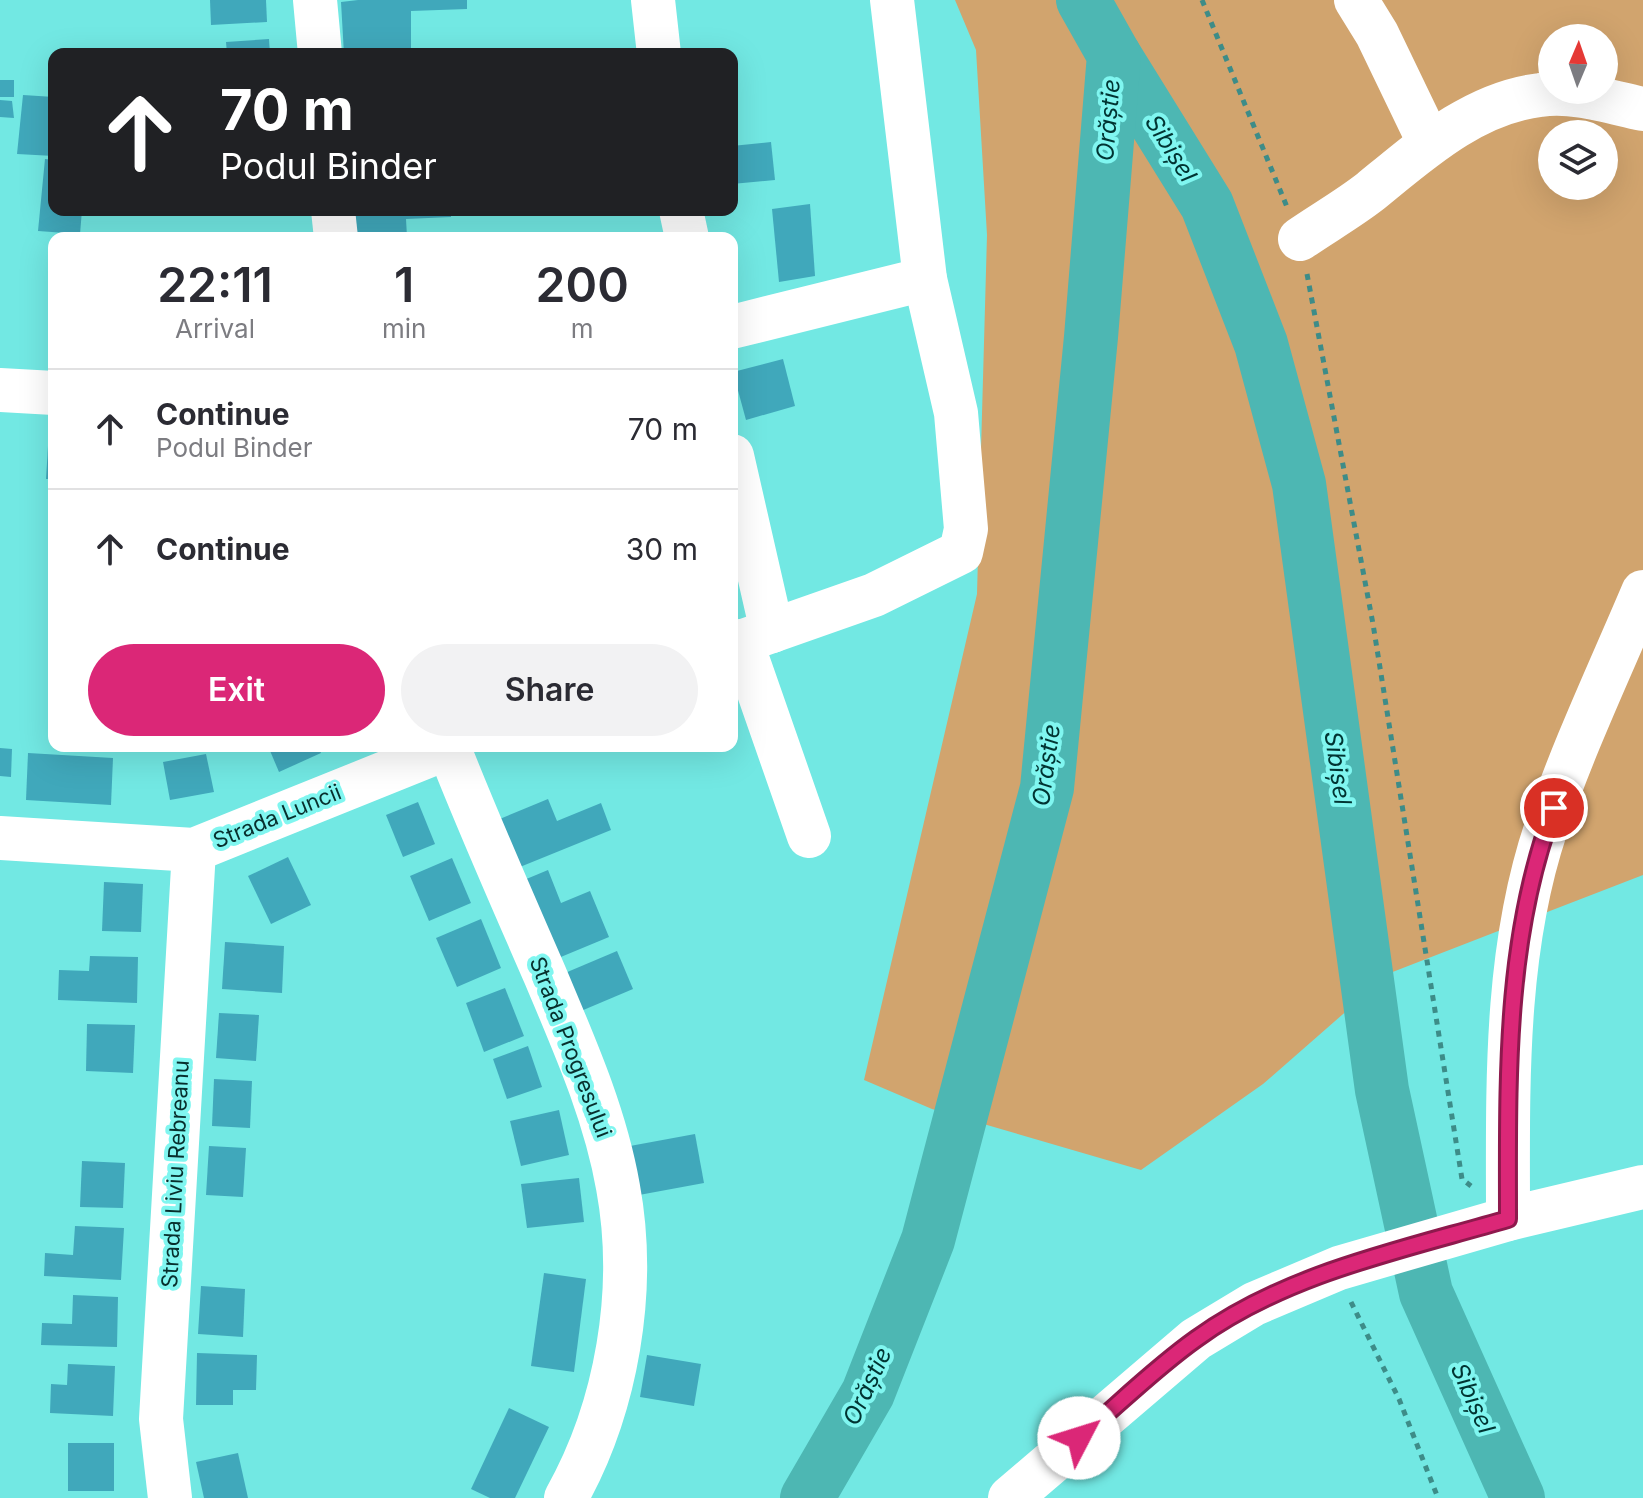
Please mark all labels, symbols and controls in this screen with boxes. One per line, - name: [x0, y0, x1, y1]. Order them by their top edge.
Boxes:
- north arrow: [1538, 24, 1618, 104]
- map controls: [1538, 24, 1618, 200]
- text: 70 m: [220, 76, 354, 144]
- water label: Orăștie: [1090, 78, 1126, 162]
- icon: ahead: [88, 80, 192, 184]
- water label: Sibișel: [1139, 109, 1203, 187]
- button: layers: [1538, 120, 1618, 200]
- text: Podul Binder: [220, 144, 437, 188]
- text: 22:11: [157, 255, 273, 314]
- text: 1: [394, 255, 414, 314]
- text: 200: [536, 255, 629, 314]
- text: Arrival: [175, 313, 255, 344]
- text: min: [382, 313, 426, 344]
- text: m: [571, 313, 594, 344]
- text: Continue: [156, 396, 290, 432]
- icon: ahead: [88, 407, 132, 451]
- text: 70 m: [628, 411, 698, 447]
- text: Podul Binder: [156, 432, 313, 463]
- icon: ahead: [88, 527, 132, 571]
- text: Continue: [156, 531, 290, 567]
- text: 30 m: [626, 531, 698, 567]
- button: Exit: [88, 644, 385, 736]
- button: Share: [401, 644, 698, 736]
- water label: Orăștie: [1026, 722, 1066, 808]
- water label: Sibișel: [1318, 729, 1358, 807]
- pin: [1520, 774, 1588, 842]
- street label: Strada Luncii: [209, 779, 345, 853]
- icon: arrive: [1532, 786, 1576, 830]
- street label: Strada Progresului: [525, 953, 617, 1141]
- street label: Strada Liviu Rebreanu: [156, 1059, 194, 1289]
- water label: Orăștie: [836, 1343, 898, 1429]
- water label: Sibișel: [1445, 1358, 1501, 1438]
- position arrow: [1037, 1396, 1121, 1480]

